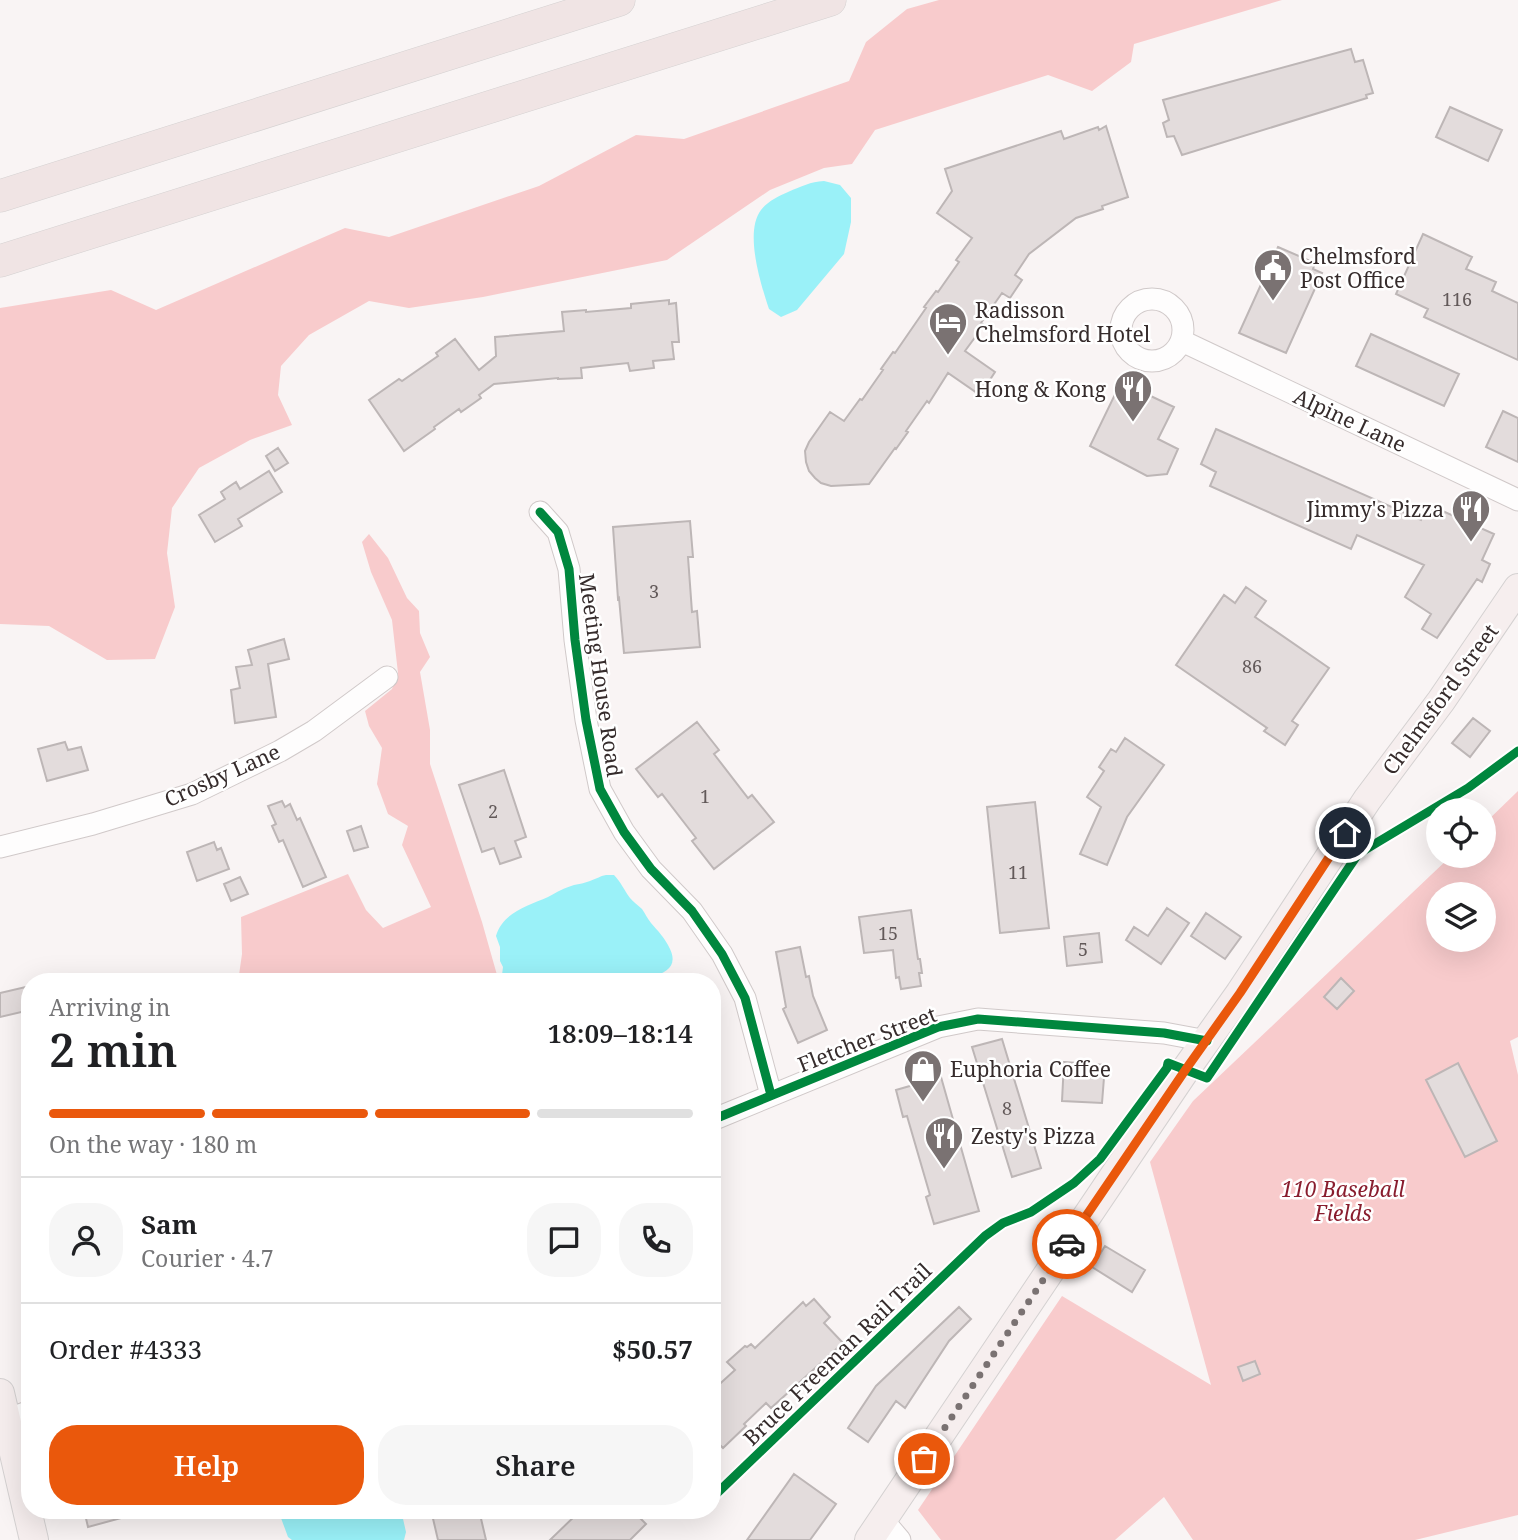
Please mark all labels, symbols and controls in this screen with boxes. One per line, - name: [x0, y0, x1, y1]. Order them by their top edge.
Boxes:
- place label: Chelmsford Post Office: [1300, 242, 1416, 294]
- public building icon: Chelmsford Post Office: [1252, 247, 1294, 302]
- house number: 116: [1442, 287, 1472, 311]
- place label: Radisson Chelmsford Hotel: [975, 296, 1151, 348]
- hotel icon: Radisson Chelmsford Hotel: [927, 301, 969, 356]
- restaurant icon: Hong & Kong: [1112, 368, 1154, 423]
- place label: Hong & Kong: [975, 375, 1107, 403]
- street label: Alpine Lane: [1289, 382, 1411, 458]
- restaurant icon: Jimmy's Pizza: [1450, 488, 1492, 543]
- place label: Jimmy's Pizza: [1305, 495, 1444, 523]
- street label: Meeting House Road: [573, 571, 629, 779]
- house number: 3: [649, 579, 659, 603]
- street label: Chelmsford Street: [1376, 618, 1504, 780]
- house number: 86: [1242, 654, 1262, 678]
- street label: Crosby Lane: [160, 737, 284, 813]
- house number: 1: [700, 784, 710, 808]
- map controls: [1426, 798, 1496, 952]
- button: locate: [1426, 798, 1496, 868]
- house number: 2: [488, 799, 498, 823]
- pin: [1315, 803, 1375, 863]
- icon: home: [1326, 814, 1364, 852]
- house number: 11: [1008, 860, 1028, 884]
- button: layers: [1426, 882, 1496, 952]
- house number: 15: [878, 921, 898, 945]
- house number: 5: [1078, 937, 1088, 961]
- text: Arriving in: [49, 991, 170, 1023]
- street label: Fletcher Street: [794, 1000, 940, 1078]
- text: 18:09–18:14: [547, 1015, 693, 1051]
- text: 2 min: [49, 1018, 177, 1080]
- shop icon: Euphoria Coffee: [902, 1048, 944, 1103]
- place label: Euphoria Coffee: [950, 1055, 1111, 1083]
- house number: 8: [1002, 1096, 1012, 1120]
- restaurant icon: Zesty's Pizza: [923, 1115, 965, 1170]
- place label: Zesty's Pizza: [971, 1122, 1096, 1150]
- text: On the way · 180 m: [49, 1128, 257, 1160]
- park label: 110 Baseball Fields: [1281, 1175, 1405, 1227]
- button: person: [49, 1203, 123, 1277]
- button: chat: [527, 1203, 601, 1277]
- button: phone: [619, 1203, 693, 1277]
- text: Sam: [141, 1206, 197, 1242]
- courier: [1032, 1209, 1102, 1279]
- icon: car: [1048, 1225, 1086, 1263]
- text: Courier · 4.7: [141, 1242, 274, 1274]
- street label: Bruce Freeman Rail Trail: [737, 1256, 937, 1451]
- text: Order #4333: [49, 1331, 202, 1367]
- text: $50.57: [612, 1331, 693, 1367]
- button: Help: [49, 1425, 364, 1505]
- button: Share: [378, 1425, 693, 1505]
- pin: [894, 1429, 954, 1489]
- icon: bag: [905, 1440, 943, 1478]

